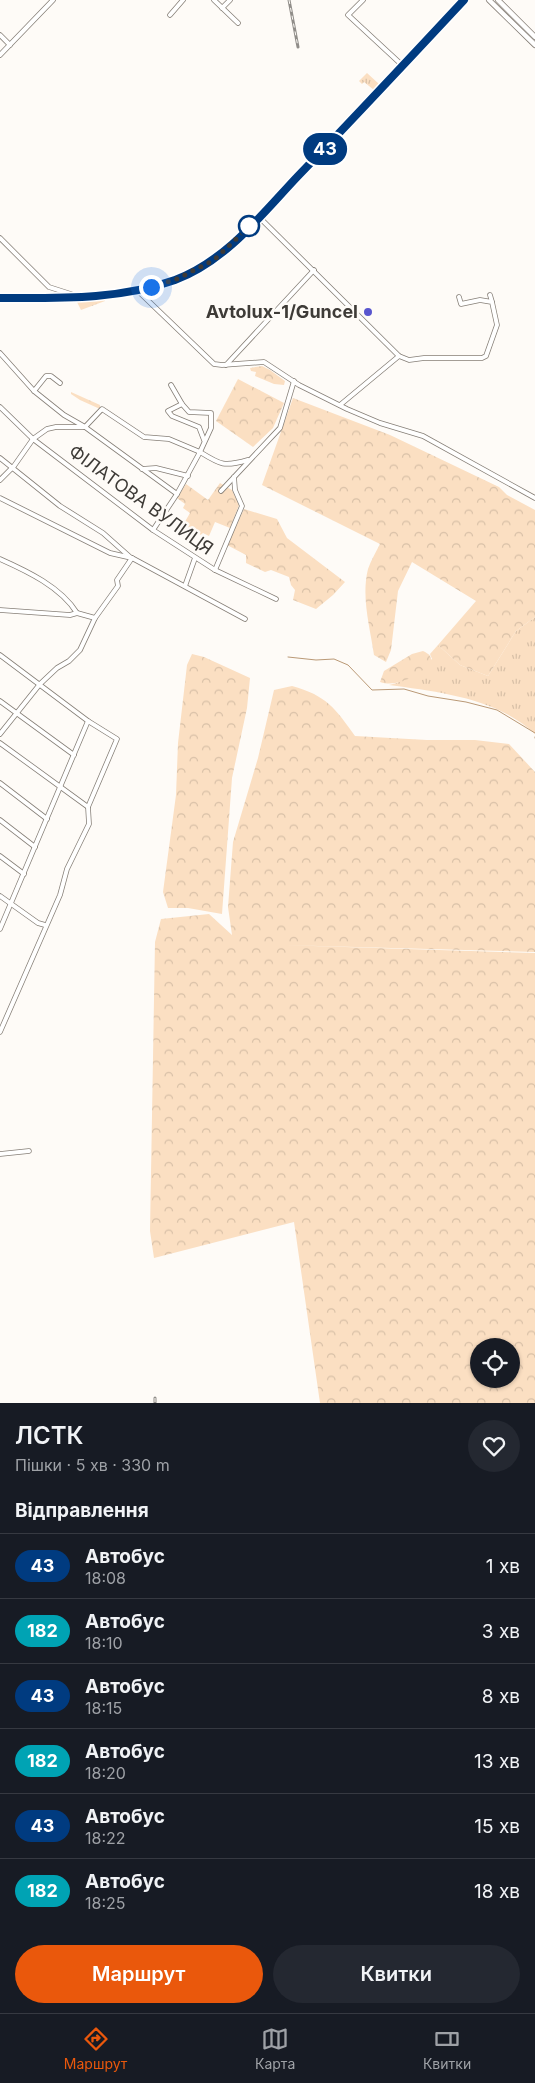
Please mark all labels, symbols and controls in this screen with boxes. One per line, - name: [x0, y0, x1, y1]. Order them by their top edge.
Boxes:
- line badge: 43: [302, 133, 348, 165]
- text: 43: [313, 138, 337, 159]
- unlabelled marker: [238, 215, 260, 237]
- your location: [139, 275, 164, 300]
- place label: Avtolux-1/Guncel: [206, 301, 358, 322]
- marker: Avtolux-1/Guncel: [362, 306, 374, 318]
- street label: ФІЛАТОВА ВУЛИЦЯ: [65, 440, 217, 559]
- map controls: [470, 1338, 520, 1388]
- button: locate: [470, 1338, 520, 1388]
- button: heart: [468, 1420, 520, 1472]
- text: ЛСТК: [15, 1421, 83, 1450]
- text: Пішки · 5 хв · 330 m: [15, 1455, 170, 1475]
- text: Відправлення: [15, 1499, 149, 1522]
- text: Автобус: [85, 1545, 165, 1568]
- text: 43: [31, 1555, 54, 1576]
- text: 1 хв: [486, 1555, 520, 1578]
- text: 18:08: [85, 1568, 126, 1588]
- text: Автобус: [85, 1610, 165, 1633]
- text: 182: [27, 1620, 58, 1641]
- text: 3 хв: [482, 1620, 520, 1643]
- text: 18:10: [85, 1633, 123, 1653]
- text: Автобус: [85, 1675, 165, 1698]
- text: 43: [31, 1685, 54, 1706]
- text: 8 хв: [482, 1685, 520, 1708]
- text: 18:15: [85, 1698, 122, 1718]
- text: Автобус: [85, 1740, 165, 1763]
- text: 182: [27, 1750, 58, 1771]
- text: 13 хв: [474, 1750, 520, 1773]
- text: 18:20: [85, 1763, 126, 1783]
- text: Автобус: [85, 1805, 165, 1828]
- text: 43: [31, 1815, 54, 1836]
- text: 15 хв: [474, 1815, 520, 1838]
- text: 18:22: [85, 1828, 126, 1848]
- text: Автобус: [85, 1870, 165, 1893]
- text: 182: [27, 1880, 58, 1901]
- text: 18 хв: [474, 1880, 520, 1903]
- text: 18:25: [85, 1893, 126, 1913]
- button: Маршрут: [15, 1945, 263, 2003]
- button: Квитки: [273, 1945, 520, 2003]
- tab: Маршрут: [64, 2025, 127, 2072]
- tab: Карта: [255, 2025, 295, 2072]
- tab: Квитки: [423, 2025, 471, 2072]

